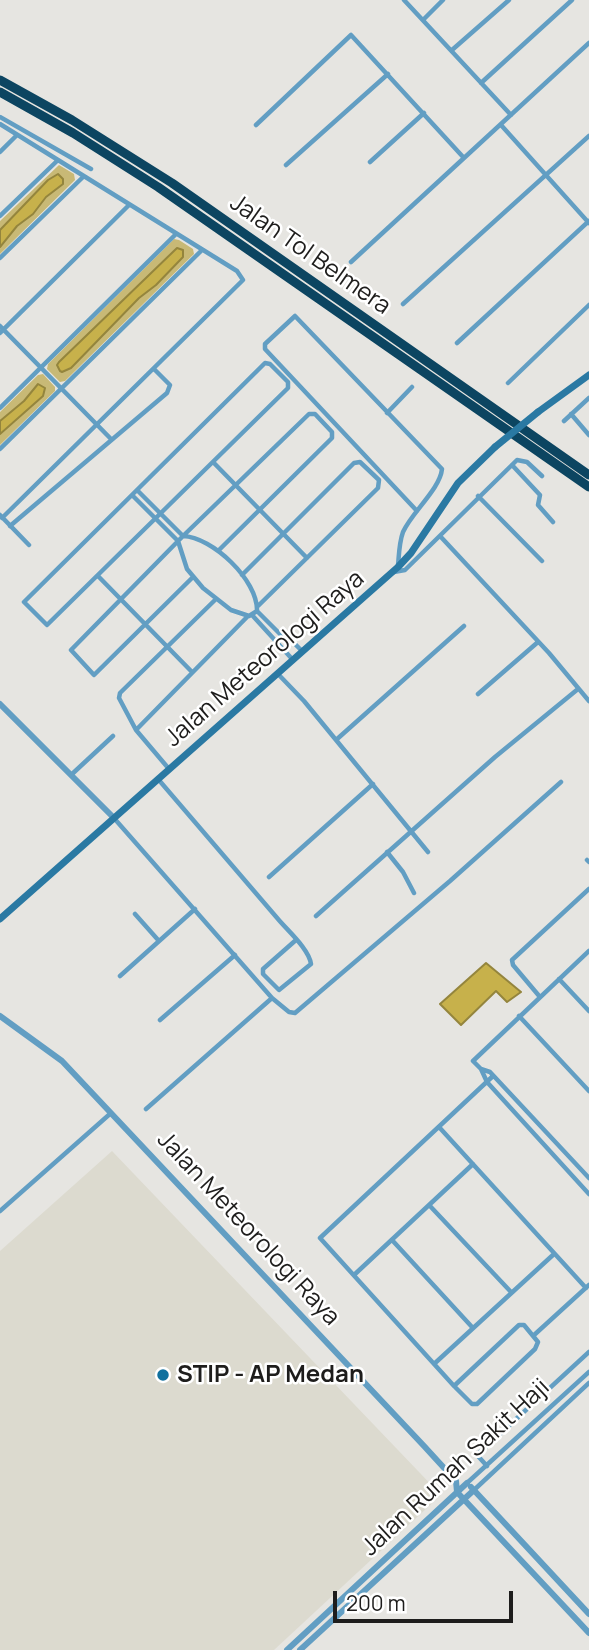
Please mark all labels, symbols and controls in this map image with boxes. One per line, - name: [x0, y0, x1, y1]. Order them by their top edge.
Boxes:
- street label: Jalan Tol Belmera: [224, 189, 396, 321]
- street label: Jalan Meteorologi Raya: [160, 565, 370, 753]
- street label: Jalan Meteorologi Raya: [151, 1126, 345, 1332]
- place label: STIP - AP Medan: [177, 1361, 364, 1389]
- marker: STIP - AP Medan: [155, 1367, 171, 1383]
- street label: Jalan Rumah Sakit Haji: [356, 1374, 556, 1562]
- scale bar: [337, 1576, 517, 1620]
- text: 200 m: [346, 1589, 406, 1617]

